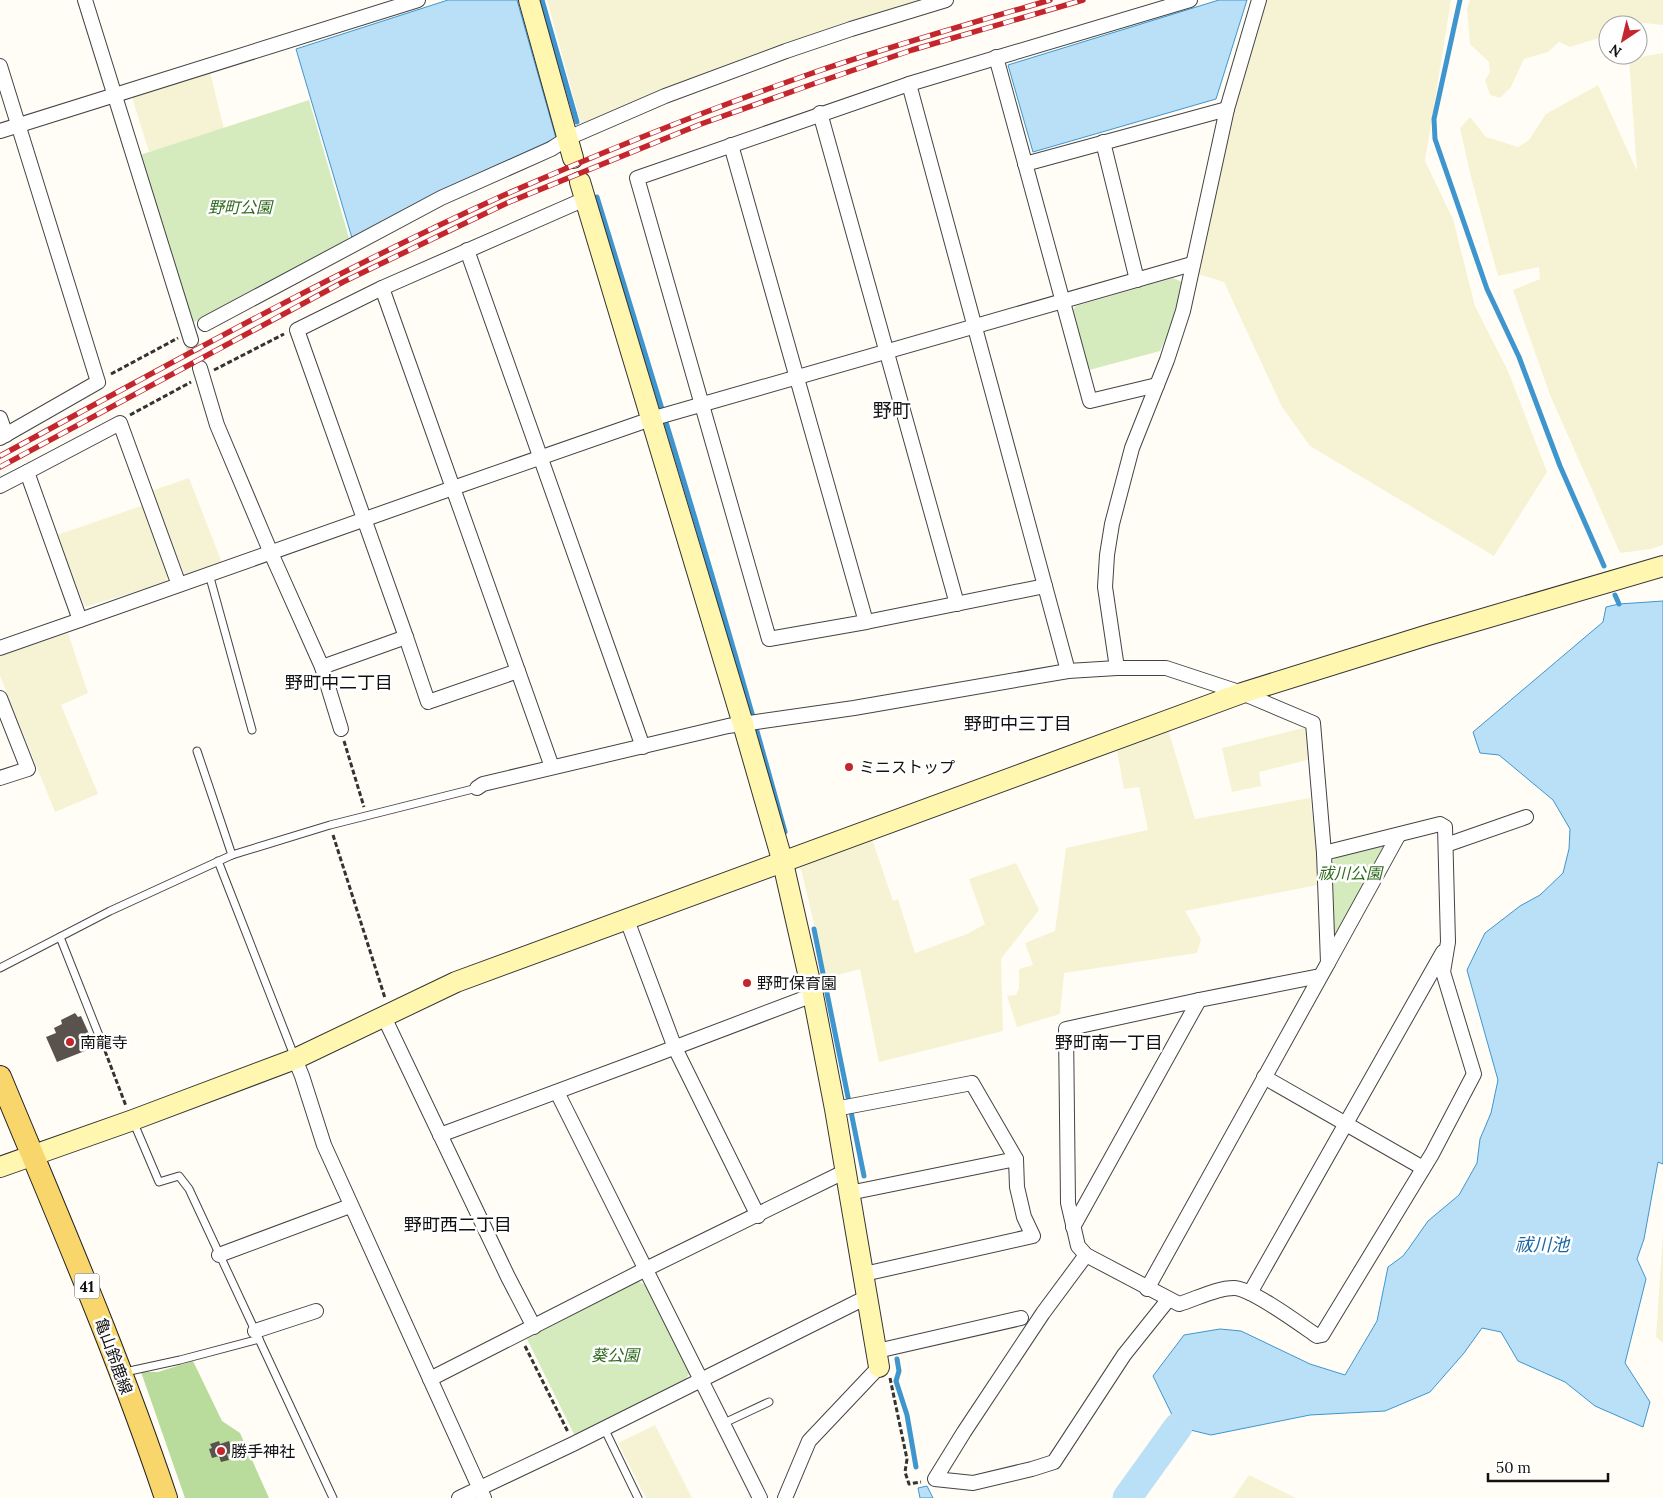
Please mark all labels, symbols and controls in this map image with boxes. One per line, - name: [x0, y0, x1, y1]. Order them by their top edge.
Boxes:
- north arrow: [1598, 15, 1648, 65]
- text: N: [1606, 40, 1625, 61]
- park label: 野町公園: [208, 197, 274, 217]
- district label: 野町: [873, 398, 911, 422]
- district label: 野町中二丁目: [285, 671, 393, 694]
- district label: 野町中三丁目: [964, 712, 1072, 735]
- place label: ミニストップ: [859, 757, 955, 777]
- marker: ミニストップ: [843, 761, 855, 773]
- park label: 祓川公園: [1318, 863, 1384, 883]
- place label: 野町保育園: [757, 973, 837, 993]
- marker: 野町保育園: [741, 977, 753, 989]
- district label: 野町南一丁目: [1055, 1031, 1163, 1054]
- place label: 南龍寺: [80, 1032, 128, 1052]
- marker: 南龍寺: [64, 1036, 76, 1048]
- district label: 野町西二丁目: [404, 1213, 512, 1236]
- water label: 祓川池: [1515, 1233, 1571, 1256]
- road number: 41: [74, 1274, 100, 1298]
- street label: 亀山鈴鹿線: [91, 1315, 137, 1397]
- park label: 葵公園: [591, 1345, 641, 1365]
- place label: 勝手神社: [231, 1441, 295, 1461]
- marker: 勝手神社: [215, 1445, 227, 1457]
- scale bar: [1488, 1450, 1608, 1482]
- text: 50 m: [1496, 1458, 1531, 1477]

